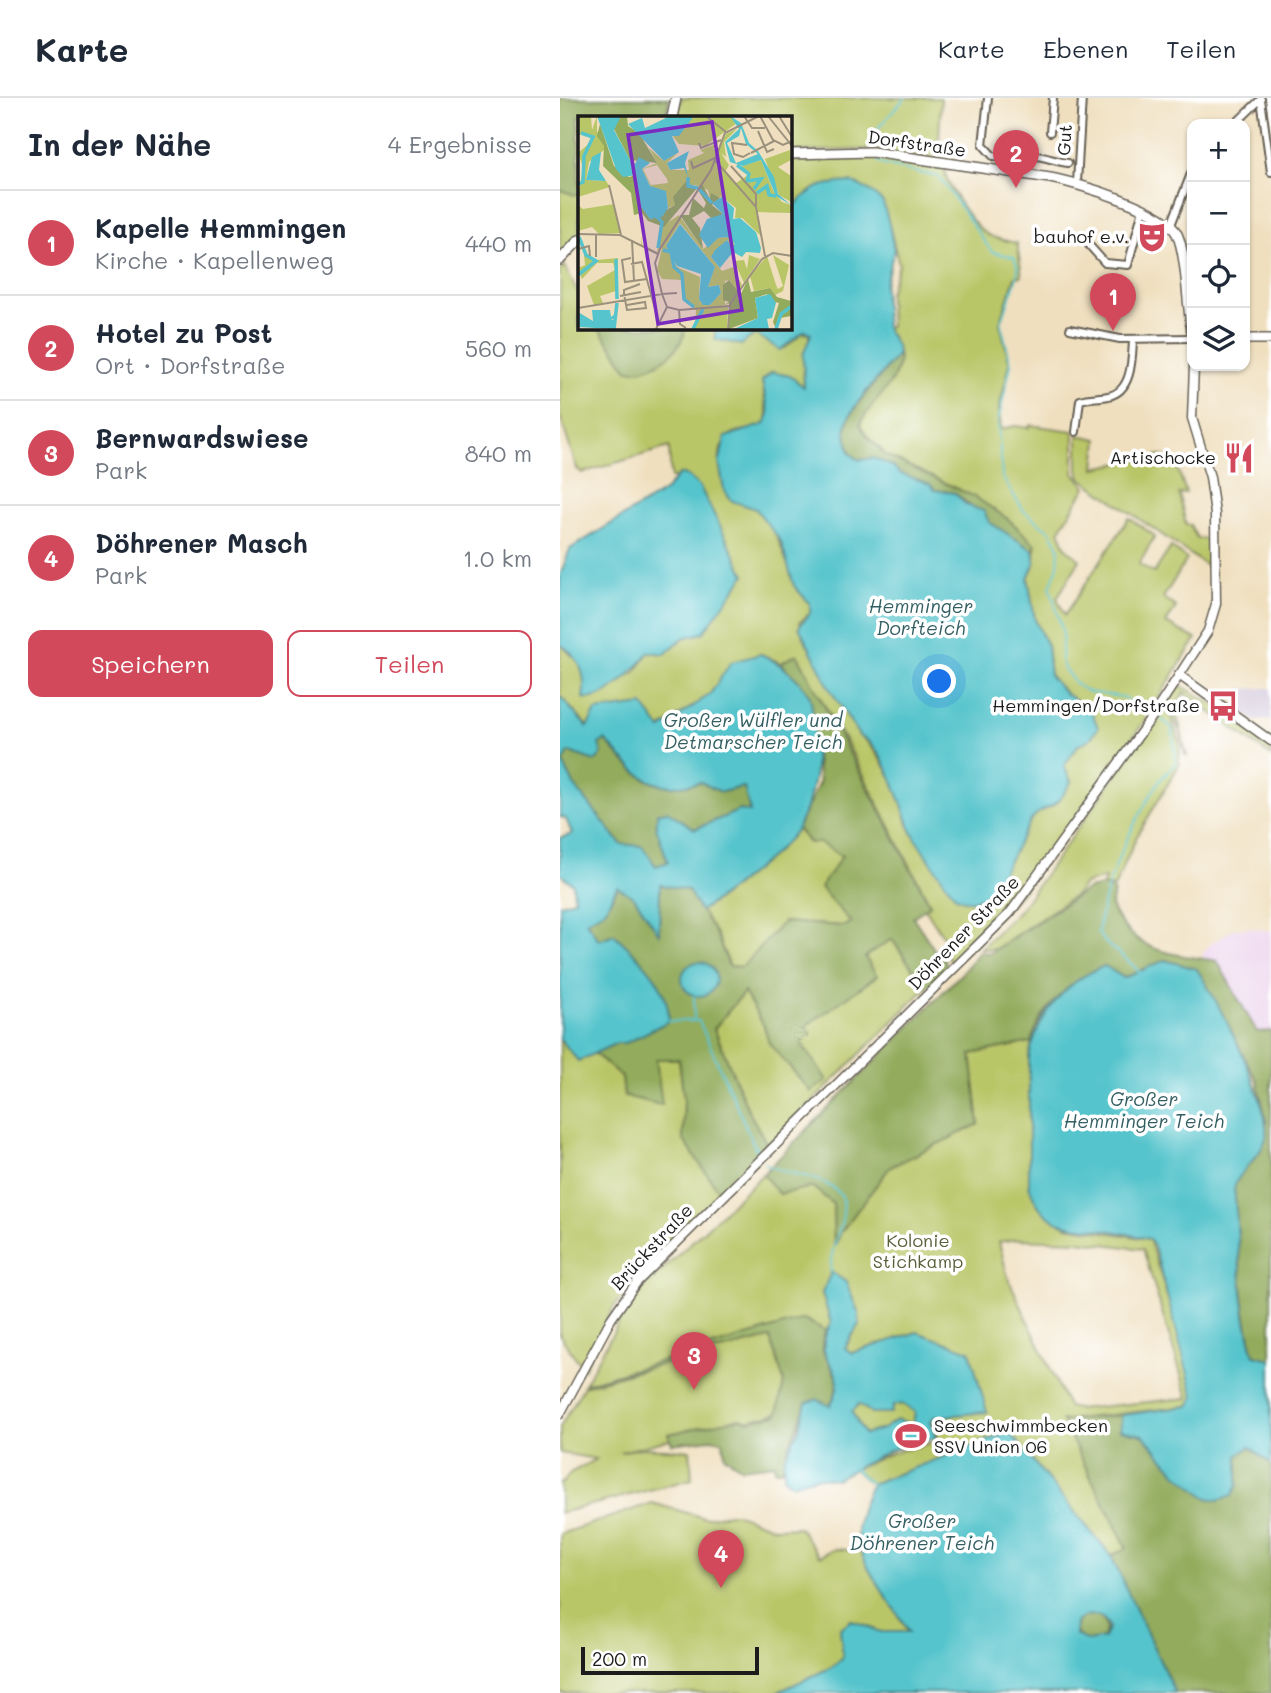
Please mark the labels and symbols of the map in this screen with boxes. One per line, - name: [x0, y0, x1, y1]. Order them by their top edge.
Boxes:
- inset map: [578, 116, 791, 329]
- street label: Dorfstraße: [867, 124, 968, 162]
- street label: Gut: [1051, 124, 1077, 156]
- pin: 2: [993, 130, 1039, 188]
- theatre icon: bauhof e.v.: [1135, 220, 1169, 254]
- place label: bauhof e.v.: [1034, 224, 1129, 248]
- pin: 1: [1090, 273, 1136, 331]
- restaurant icon: Artischocke: [1222, 441, 1256, 475]
- place label: Artischocke: [1110, 445, 1216, 469]
- water label: Hemminger Dorfteich: [869, 593, 973, 640]
- your location: [922, 664, 956, 698]
- bus stop icon: Hemmingen/Dorfstraße: [1206, 689, 1240, 723]
- place label: Hemmingen/Dorfstraße: [992, 693, 1200, 717]
- water label: Großer Wülfler und Detmarscher Teich: [664, 707, 843, 754]
- street label: Döhrener Straße: [903, 870, 1024, 995]
- water label: Großer Hemminger Teich: [1064, 1086, 1224, 1133]
- street label: Brückstraße: [605, 1198, 697, 1295]
- park label: Kolonie Stichkamp: [873, 1228, 963, 1273]
- pin: 3: [671, 1332, 717, 1390]
- place label: Seeschwimmbecken SSV Union 06: [934, 1413, 1108, 1458]
- sports icon: Seeschwimmbecken SSV Union 06: [894, 1419, 928, 1453]
- water label: Großer Döhrener Teich: [850, 1508, 994, 1555]
- pin: 4: [698, 1530, 744, 1588]
- scale bar: [581, 1644, 760, 1676]

